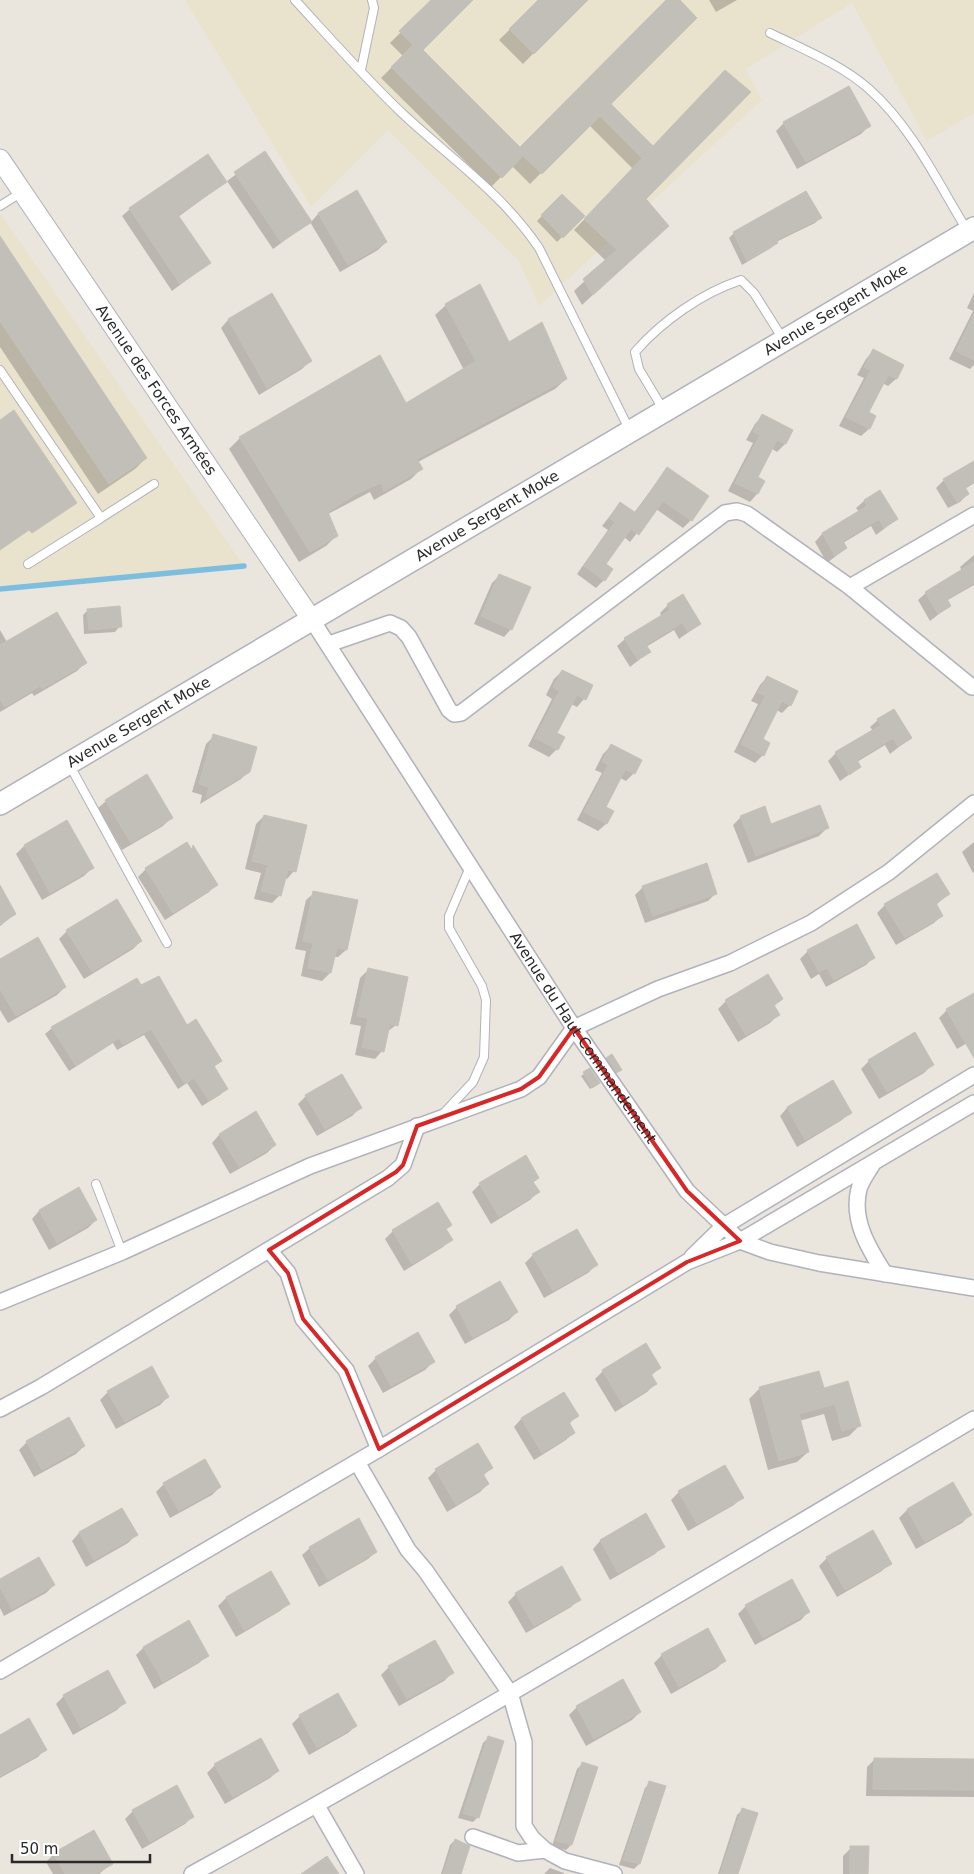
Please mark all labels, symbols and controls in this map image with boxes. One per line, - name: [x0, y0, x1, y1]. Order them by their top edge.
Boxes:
- street label: Avenue Sergent Moke: [761, 260, 911, 359]
- street label: Avenue des Forces Armées: [92, 301, 221, 479]
- street label: Avenue Sergent Moke: [412, 466, 562, 565]
- street label: Avenue Sergent Moke: [64, 673, 214, 771]
- street label: Avenue du Haut Commandement: [506, 929, 660, 1147]
- scale bar: [12, 1832, 150, 1864]
- text: 50 m: [20, 1840, 58, 1858]

